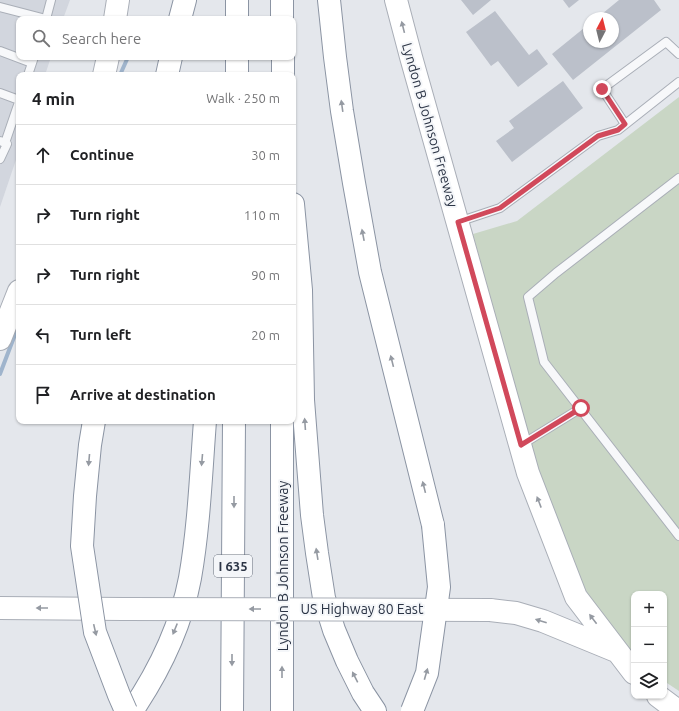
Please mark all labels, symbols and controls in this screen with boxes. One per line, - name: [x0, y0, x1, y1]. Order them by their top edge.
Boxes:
- north arrow: [583, 12, 619, 48]
- search box: [16, 16, 296, 60]
- one-way arrow: [400, 21, 406, 33]
- icon: search: [30, 27, 52, 49]
- text: Search here: [62, 30, 141, 47]
- street label: Lyndon B Johnson Freeway: [399, 41, 461, 209]
- route end: [593, 80, 611, 98]
- text: 4 min: [32, 89, 75, 108]
- text: Walk · 250 m: [206, 91, 280, 105]
- one-way arrow: [339, 100, 345, 112]
- icon: ahead: [32, 144, 54, 166]
- text: Continue: [70, 146, 134, 163]
- text: 30 m: [251, 148, 280, 162]
- icon: right: [32, 204, 54, 226]
- text: Turn right: [70, 206, 140, 223]
- text: 110 m: [244, 208, 280, 222]
- one-way arrow: [360, 228, 366, 241]
- icon: right: [32, 264, 54, 286]
- text: Turn right: [70, 266, 140, 283]
- text: 90 m: [251, 268, 280, 282]
- icon: left: [32, 324, 54, 346]
- text: Turn left: [70, 326, 131, 343]
- text: 20 m: [251, 328, 280, 342]
- one-way arrow: [389, 355, 395, 367]
- icon: arrive: [32, 384, 54, 406]
- text: Arrive at destination: [70, 386, 216, 403]
- route start: [572, 399, 590, 417]
- one-way arrow: [301, 418, 308, 430]
- one-way arrow: [85, 454, 92, 466]
- one-way arrow: [198, 454, 205, 466]
- street label: Lyndon B Johnson Freeway: [275, 480, 291, 651]
- one-way arrow: [420, 481, 426, 494]
- one-way arrow: [536, 495, 542, 507]
- one-way arrow: [231, 496, 237, 509]
- one-way arrow: [314, 548, 320, 560]
- road number: I 635: [214, 555, 252, 577]
- map controls: [631, 591, 667, 699]
- button: +: [631, 591, 667, 627]
- street label: US Highway 80 East: [301, 601, 424, 617]
- one-way arrow: [35, 605, 48, 611]
- one-way arrow: [248, 606, 261, 612]
- one-way arrow: [588, 614, 597, 625]
- one-way arrow: [534, 617, 546, 623]
- one-way arrow: [93, 624, 99, 636]
- one-way arrow: [172, 624, 178, 636]
- button: −: [631, 627, 667, 663]
- one-way arrow: [229, 654, 235, 667]
- button: layers: [631, 663, 667, 699]
- one-way arrow: [279, 665, 285, 678]
- one-way arrow: [423, 668, 429, 681]
- one-way arrow: [352, 671, 358, 683]

